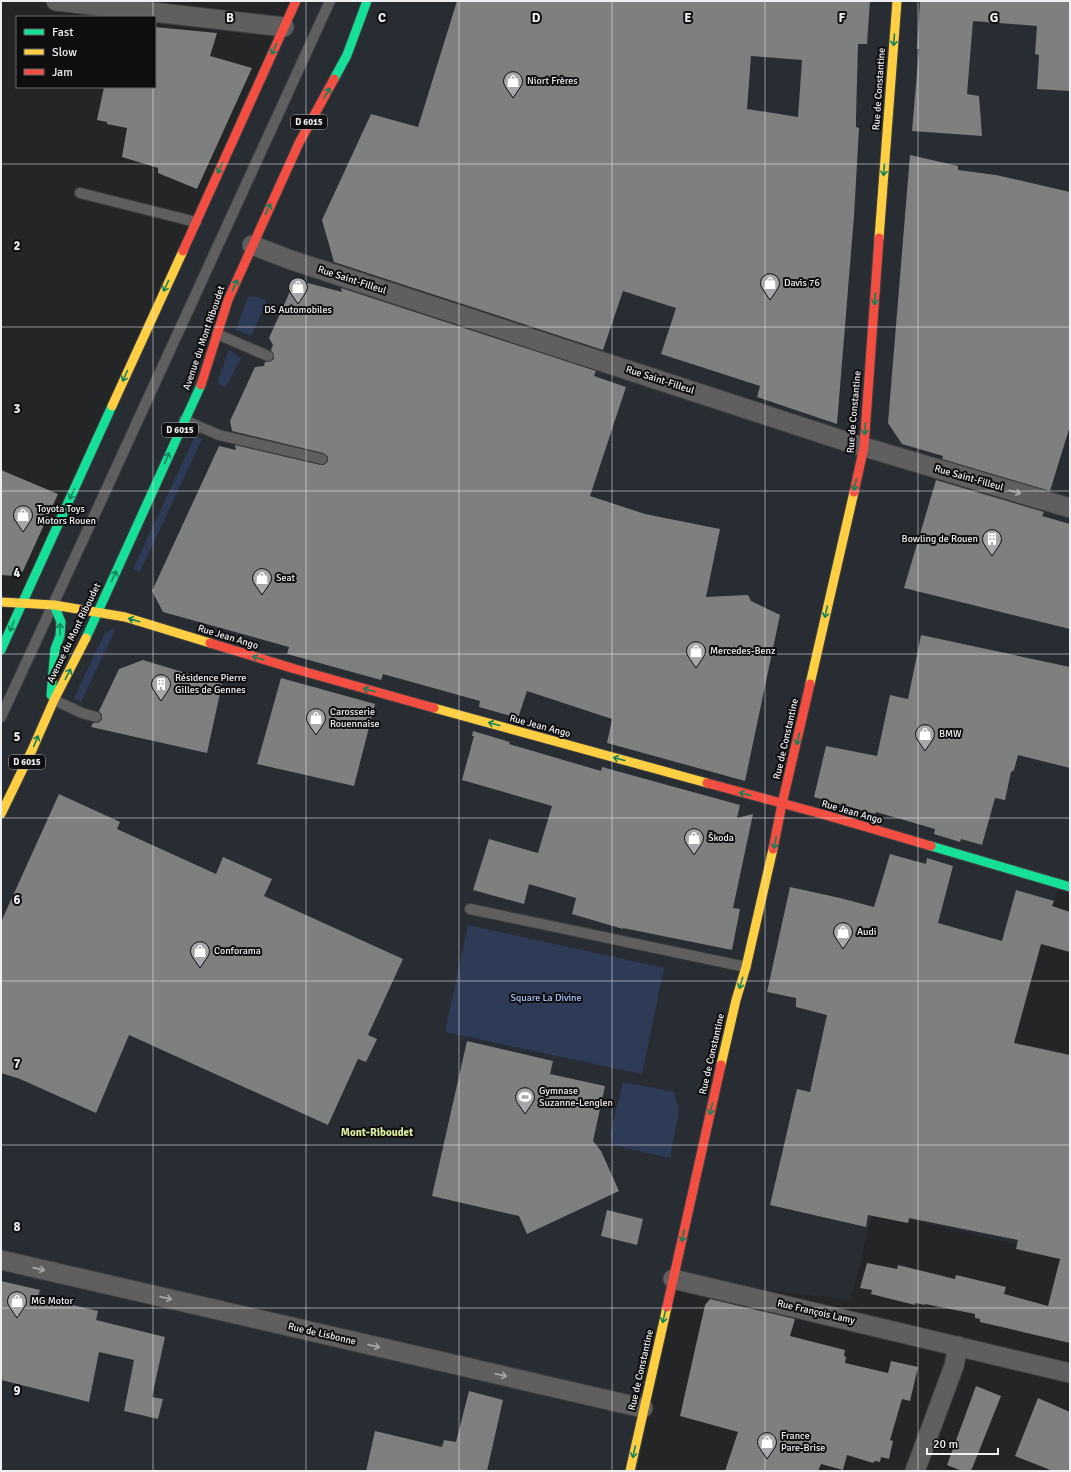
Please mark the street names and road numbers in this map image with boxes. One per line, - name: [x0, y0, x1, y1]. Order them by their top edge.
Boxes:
- street label: Rue de Constantine: [870, 47, 888, 131]
- road number: D 6015: [291, 115, 327, 129]
- street label: Rue Saint-Filleul: [316, 263, 388, 297]
- street label: Avenue du Mont Riboudet: [181, 284, 228, 392]
- street label: Rue Saint-Filleul: [624, 363, 696, 397]
- street label: Rue de Constantine: [844, 370, 864, 454]
- road number: D 6015: [162, 423, 198, 437]
- street label: Rue Saint-Filleul: [933, 462, 1005, 494]
- street label: Avenue du Mont Riboudet: [45, 581, 104, 685]
- street label: Rue Jean Ango: [196, 622, 260, 652]
- street label: Rue de Constantine: [771, 697, 801, 781]
- street label: Rue Jean Ango: [508, 712, 572, 740]
- road number: D 6015: [9, 755, 45, 769]
- street label: Rue Jean Ango: [820, 798, 884, 826]
- street label: Rue de Constantine: [697, 1012, 727, 1096]
- street label: Rue François Lamy: [776, 1297, 856, 1327]
- street label: Rue de Lisbonne: [287, 1320, 357, 1348]
- street label: Rue de Constantine: [626, 1328, 656, 1412]

